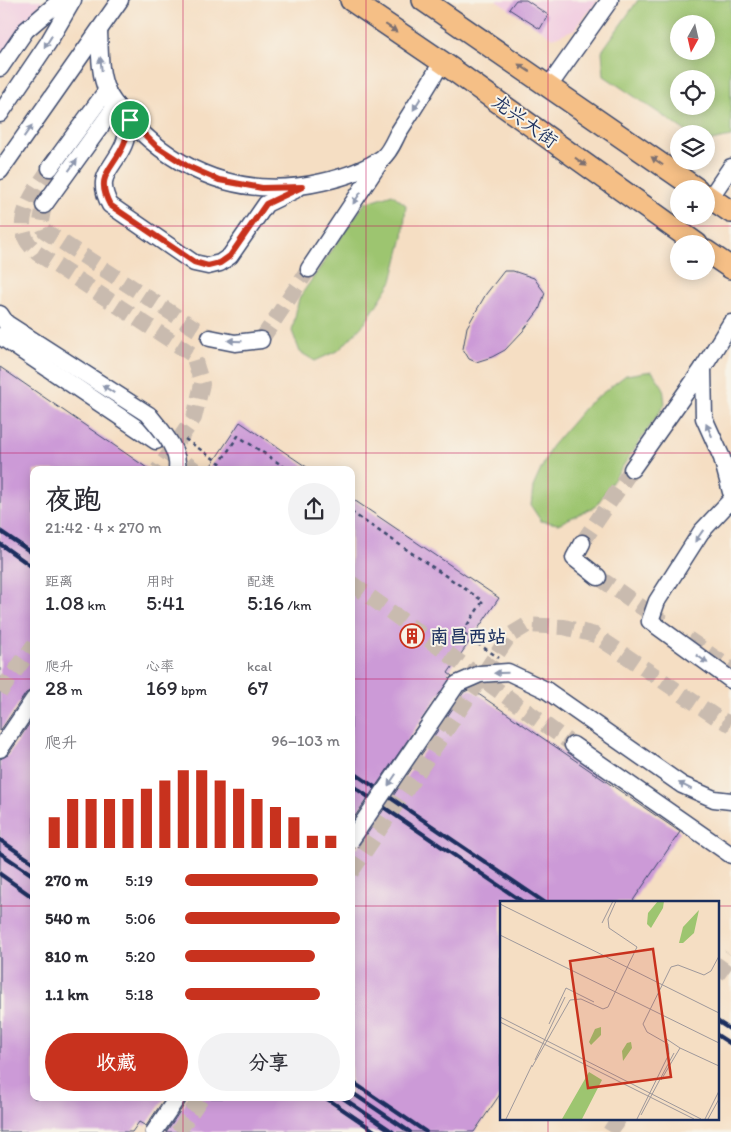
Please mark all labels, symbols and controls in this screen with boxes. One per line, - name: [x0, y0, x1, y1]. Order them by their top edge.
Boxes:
- north arrow: [670, 15, 715, 60]
- map controls: [670, 15, 715, 280]
- one-way arrow: [385, 23, 398, 32]
- one-way arrow: [43, 35, 53, 49]
- one-way arrow: [97, 56, 105, 72]
- one-way arrow: [517, 63, 530, 73]
- button: locate: [670, 70, 715, 115]
- street label: 龙兴大街: [487, 89, 563, 153]
- one-way arrow: [412, 97, 421, 110]
- pin: [109, 99, 151, 141]
- icon: arrive: [116, 106, 144, 134]
- one-way arrow: [23, 124, 33, 138]
- button: layers: [670, 125, 715, 170]
- one-way arrow: [575, 156, 588, 166]
- one-way arrow: [650, 156, 664, 166]
- one-way arrow: [68, 158, 78, 172]
- button: +: [670, 180, 715, 225]
- one-way arrow: [352, 191, 362, 204]
- button: −: [670, 235, 715, 280]
- one-way arrow: [227, 337, 243, 345]
- one-way arrow: [101, 384, 115, 393]
- one-way arrow: [705, 423, 713, 437]
- text: 夜跑: [45, 482, 101, 516]
- button: share: [288, 483, 340, 535]
- text: 21:42 · 4 × 270 m: [45, 518, 162, 537]
- one-way arrow: [694, 529, 704, 543]
- text: 距离: [45, 573, 73, 590]
- text: 用时: [146, 573, 174, 590]
- text: 配速: [247, 573, 275, 590]
- text: 1.08: [45, 590, 84, 615]
- text: 5:41: [146, 590, 185, 615]
- text: 5:16: [247, 590, 284, 615]
- text: km: [84, 597, 106, 614]
- text: /km: [284, 597, 312, 614]
- building icon: 南昌西站: [399, 623, 425, 649]
- place label: 南昌西站: [430, 625, 506, 648]
- one-way arrow: [695, 654, 709, 664]
- text: 爬升: [45, 658, 73, 675]
- text: 心率: [146, 658, 174, 675]
- text: kcal: [247, 658, 272, 675]
- one-way arrow: [493, 669, 509, 677]
- text: 28: [45, 675, 68, 700]
- text: 169: [146, 675, 178, 700]
- text: 67: [247, 675, 269, 700]
- text: m: [68, 682, 83, 699]
- text: bpm: [178, 682, 207, 699]
- text: 96–103 m: [271, 731, 340, 750]
- text: 爬升: [45, 733, 77, 752]
- one-way arrow: [387, 773, 397, 787]
- one-way arrow: [678, 782, 693, 790]
- text: 270 m: [45, 871, 88, 890]
- text: 5:19: [125, 871, 153, 890]
- inset map: [500, 901, 718, 1120]
- text: 540 m: [45, 909, 90, 928]
- text: 5:06: [125, 909, 156, 928]
- text: 810 m: [45, 947, 88, 966]
- text: 5:20: [125, 947, 156, 966]
- text: 1.1 km: [45, 985, 89, 1004]
- text: 5:18: [125, 985, 154, 1004]
- button: 收藏: [45, 1033, 188, 1091]
- button: 分享: [198, 1033, 340, 1091]

